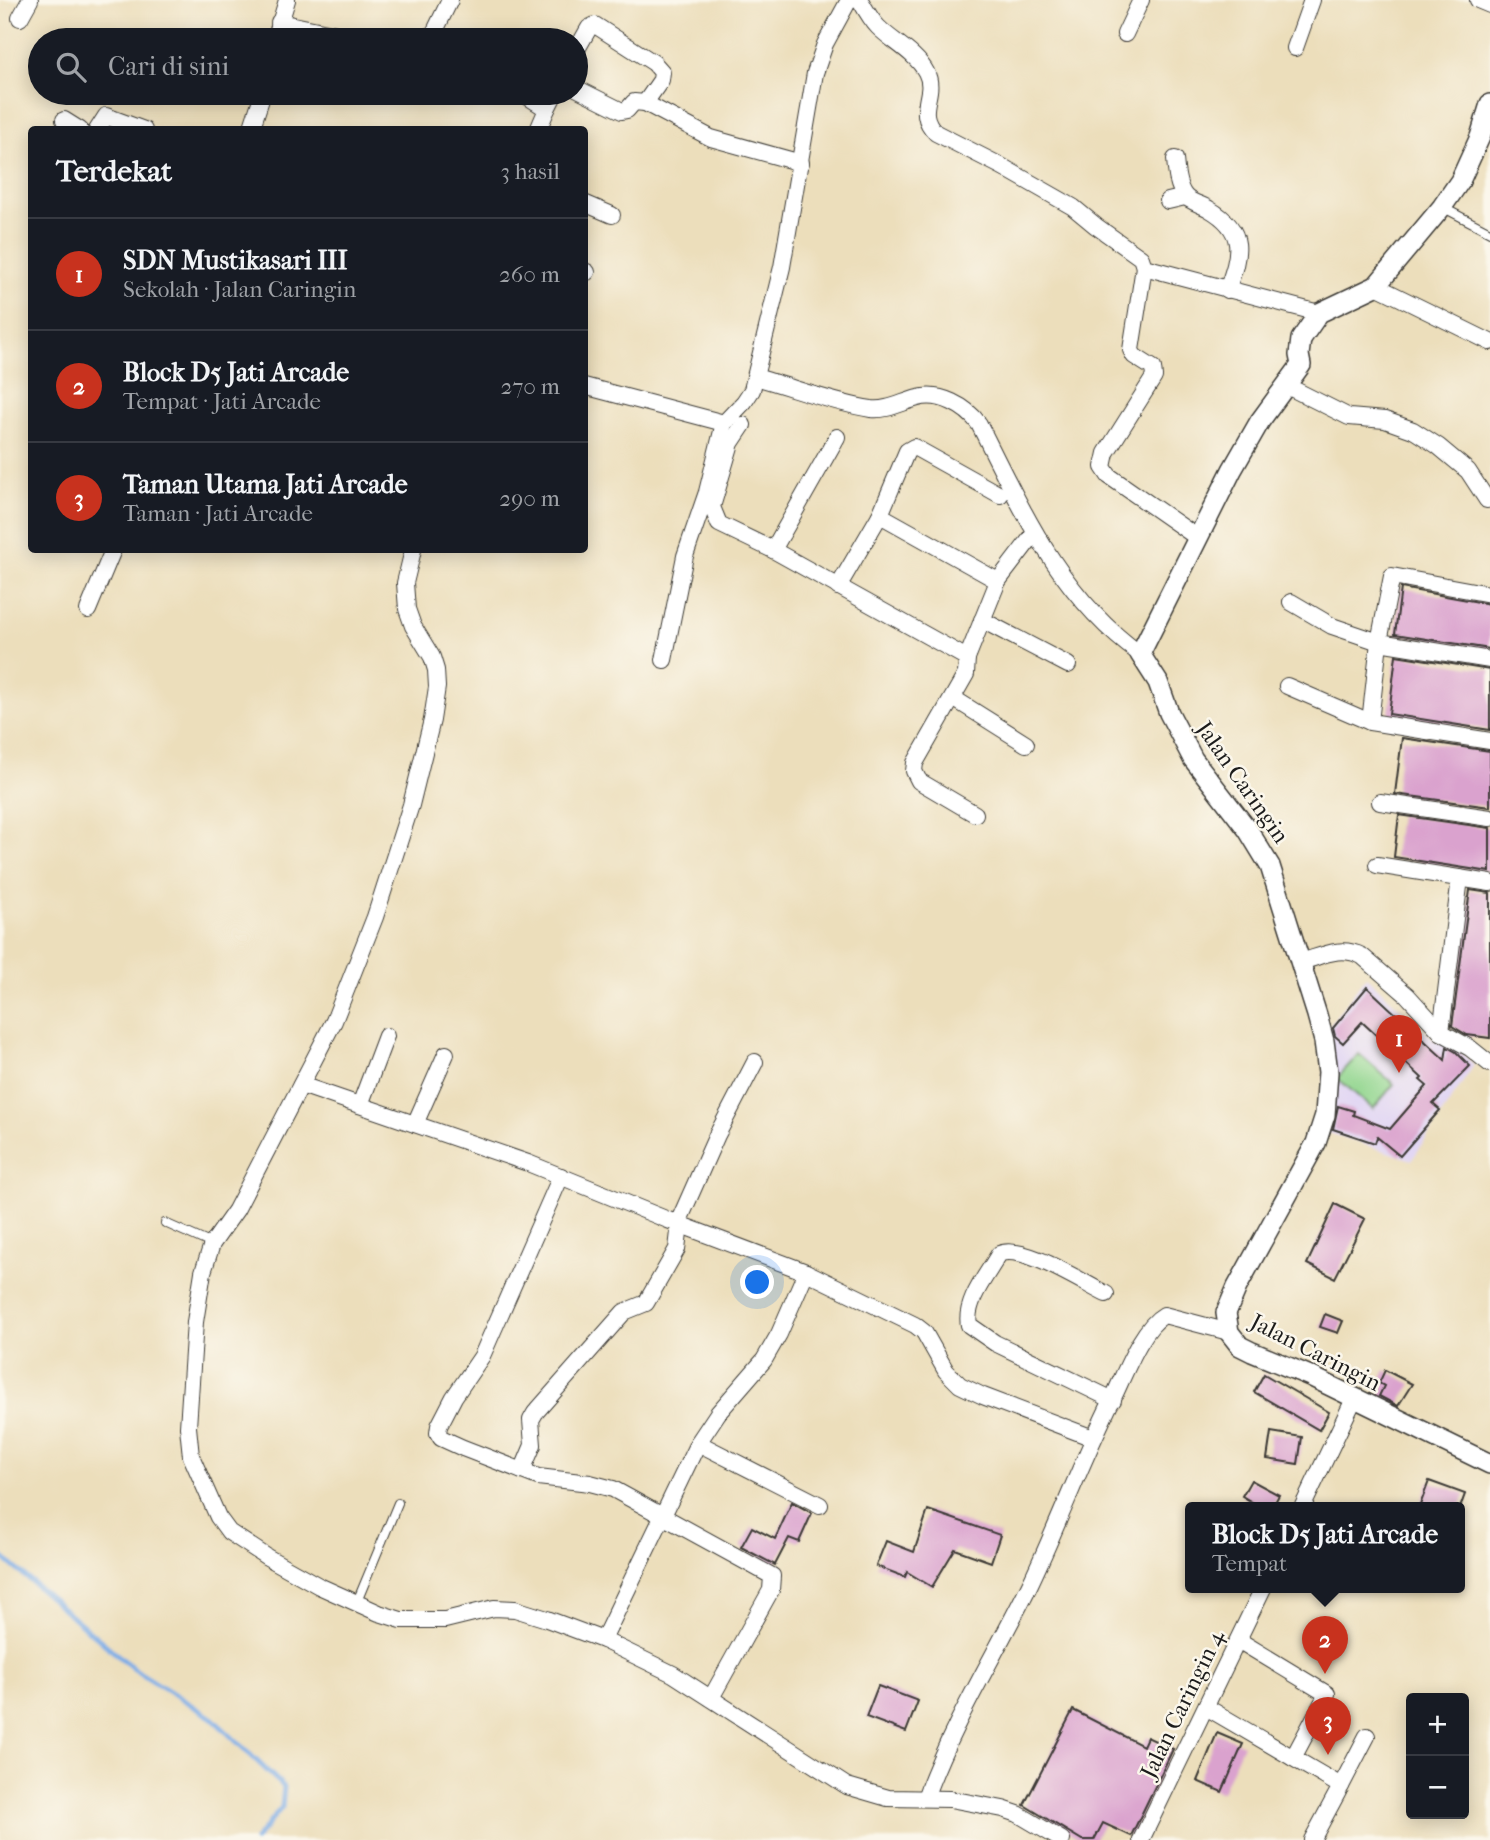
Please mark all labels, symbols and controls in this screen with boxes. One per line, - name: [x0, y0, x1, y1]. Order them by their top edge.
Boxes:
- search box: [28, 28, 588, 105]
- icon: search: [52, 48, 90, 86]
- text: Cari di sini: [108, 51, 229, 82]
- text: Terdekat: [56, 154, 172, 189]
- text: 3 hasil: [500, 158, 560, 185]
- text: SDN Mustikasari III: [123, 245, 348, 276]
- text: 1: [75, 261, 83, 288]
- text: 260 m: [499, 261, 560, 288]
- text: Sekolah · Jalan Caringin: [123, 276, 356, 303]
- text: Block D5 Jati Arcade: [123, 357, 349, 388]
- text: 2: [73, 373, 85, 400]
- text: 270 m: [500, 373, 560, 400]
- text: Tempat · Jati Arcade: [123, 388, 321, 415]
- text: Taman Utama Jati Arcade: [123, 469, 408, 500]
- text: 3: [74, 485, 84, 512]
- text: 290 m: [499, 485, 560, 512]
- text: Taman · Jati Arcade: [123, 500, 313, 527]
- street label: Jalan Caringin: [1189, 714, 1295, 849]
- pin: 1: [1376, 1015, 1422, 1073]
- your location: [740, 1265, 774, 1299]
- street label: Jalan Caringin: [1244, 1307, 1386, 1397]
- popup: [1185, 1502, 1465, 1593]
- text: Block D5 Jati Arcade: [1212, 1519, 1438, 1550]
- text: Tempat: [1212, 1550, 1287, 1577]
- pin: 2: [1302, 1616, 1348, 1674]
- street label: Jalan Caringin 4: [1134, 1625, 1231, 1784]
- map controls: [1406, 1693, 1469, 1819]
- button: +: [1406, 1693, 1469, 1756]
- pin: 3: [1305, 1697, 1351, 1755]
- button: −: [1406, 1756, 1469, 1819]

